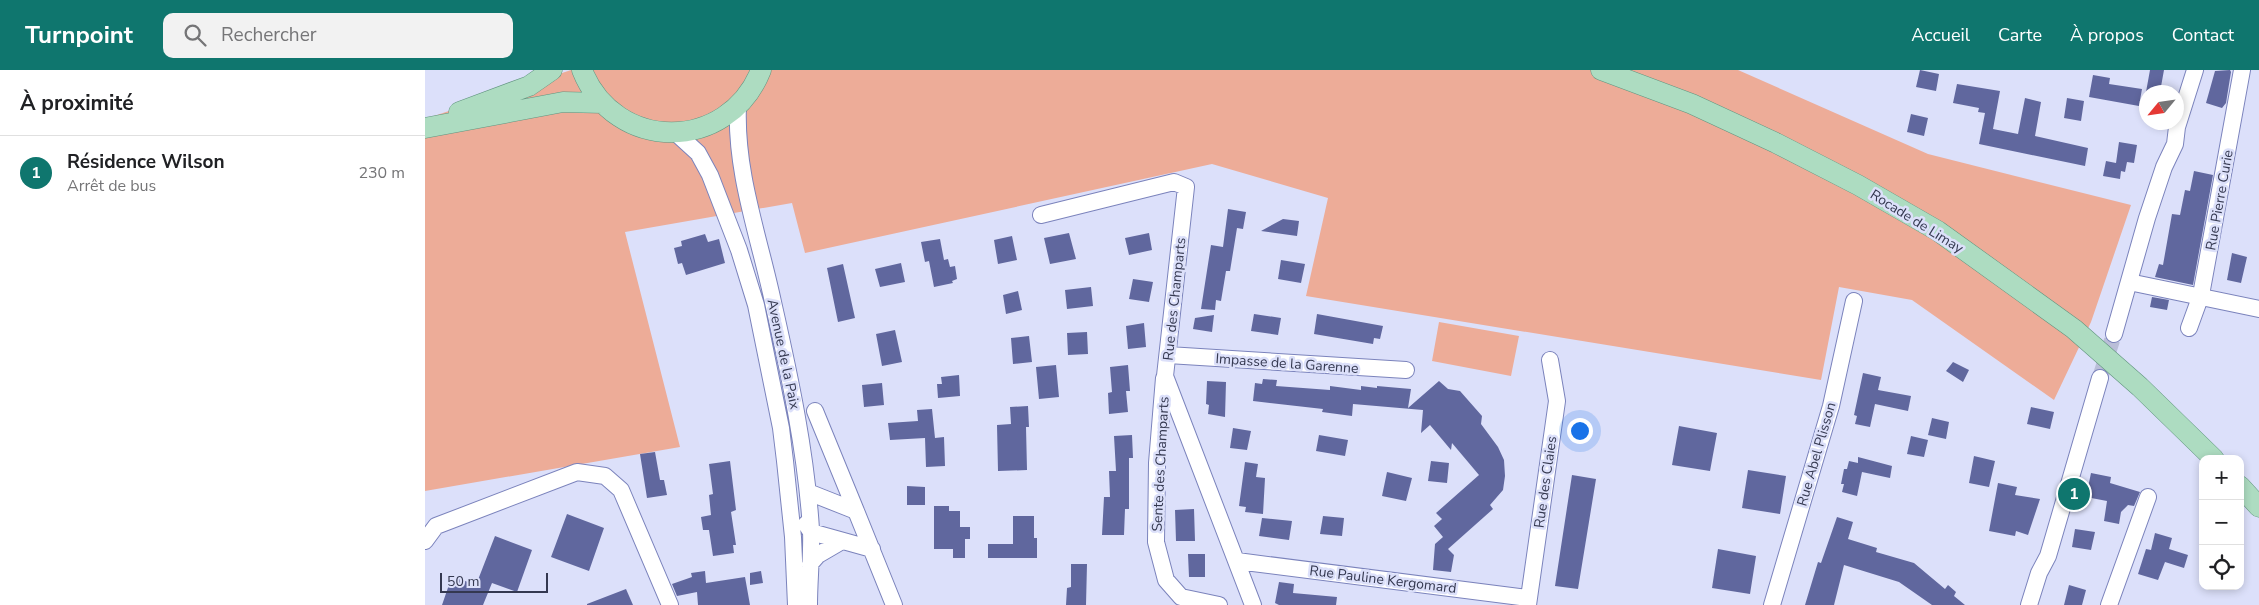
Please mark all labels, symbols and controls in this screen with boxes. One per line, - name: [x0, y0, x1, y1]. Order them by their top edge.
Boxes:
- search box: [163, 13, 513, 58]
- text: Turnpoint: [25, 19, 133, 51]
- icon: search: [181, 21, 209, 49]
- text: Rechercher: [221, 22, 317, 48]
- text: Accueil: [1911, 23, 1970, 47]
- text: Carte: [1998, 23, 2042, 47]
- text: À propos: [2070, 23, 2144, 47]
- text: Contact: [2172, 23, 2234, 47]
- north arrow: [2139, 85, 2184, 130]
- text: À proximité: [20, 89, 134, 117]
- street label: Rue Pierre Curie: [2201, 148, 2238, 252]
- text: Résidence Wilson: [67, 149, 225, 175]
- text: 1: [31, 162, 41, 184]
- text: 230 m: [358, 162, 405, 184]
- text: Arrêt de bus: [67, 175, 156, 197]
- street label: Rocade de Limay: [1866, 185, 1968, 258]
- street label: Rue des Champarts: [1159, 236, 1190, 362]
- street label: Avenue de la Paix: [763, 297, 805, 412]
- street label: Impasse de la Garenne: [1215, 349, 1359, 378]
- street label: Sente des Champarts: [1147, 396, 1174, 532]
- street label: Rue Abel Plisson: [1793, 400, 1840, 508]
- your location: [1567, 418, 1593, 444]
- street label: Rue des Claies: [1530, 435, 1561, 529]
- map controls: [2199, 455, 2244, 590]
- button: +: [2199, 455, 2244, 500]
- pin: 1: [2058, 475, 2090, 513]
- button: −: [2199, 500, 2244, 545]
- button: locate: [2199, 545, 2244, 590]
- street label: Rue Pauline Kergomard: [1308, 561, 1457, 598]
- scale bar: [440, 570, 547, 593]
- text: 50 m: [447, 572, 479, 591]

